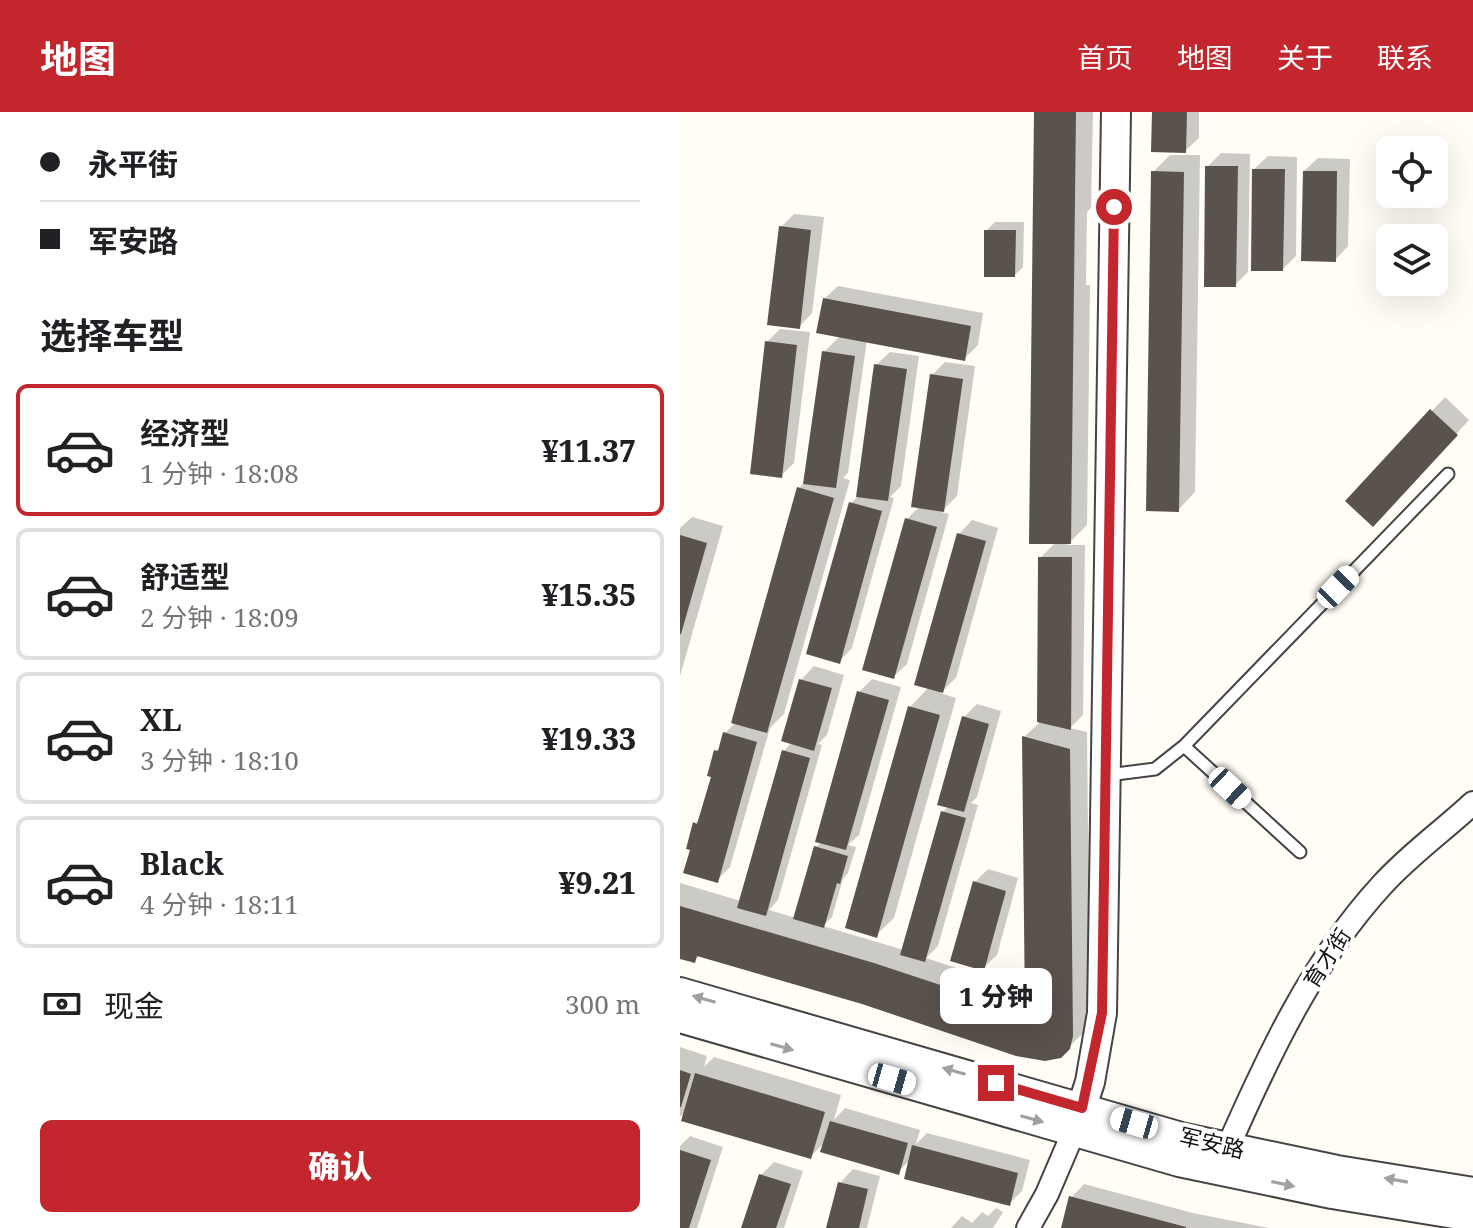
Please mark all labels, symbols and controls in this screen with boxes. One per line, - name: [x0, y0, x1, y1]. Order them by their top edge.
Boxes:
- text: 地图: [40, 32, 116, 84]
- text: 首页: [1077, 38, 1133, 76]
- text: 地图: [1177, 38, 1233, 76]
- text: 关于: [1277, 38, 1333, 76]
- text: 联系: [1377, 38, 1433, 76]
- map controls: [1376, 136, 1448, 296]
- button: locate: [1376, 136, 1448, 208]
- text: 永平街: [88, 143, 178, 184]
- route start: [1096, 189, 1132, 225]
- text: 军安路: [88, 220, 178, 261]
- button: layers: [1376, 224, 1448, 296]
- text: 选择车型: [40, 311, 184, 360]
- text: 经济型: [140, 412, 230, 453]
- icon: car: [44, 414, 116, 486]
- text: ¥11.37: [542, 430, 636, 471]
- text: 1 分钟 · 18:08: [140, 455, 299, 491]
- text: 舒适型: [140, 556, 230, 597]
- icon: car: [44, 558, 116, 630]
- car: [1313, 561, 1363, 613]
- text: ¥15.35: [542, 574, 636, 615]
- text: 2 分钟 · 18:09: [140, 599, 299, 635]
- text: XL: [140, 699, 182, 740]
- icon: car: [44, 702, 116, 774]
- text: ¥19.33: [542, 718, 636, 759]
- text: 3 分钟 · 18:10: [140, 742, 299, 778]
- car: [1204, 763, 1256, 813]
- text: Black: [140, 843, 224, 884]
- icon: car: [44, 846, 116, 918]
- text: ¥9.21: [559, 862, 636, 903]
- text: 4 分钟 · 18:11: [140, 886, 299, 922]
- street label: 育才街: [1296, 922, 1357, 993]
- callout: 1 分钟: [940, 967, 1052, 1023]
- text: 1 分钟: [959, 978, 1033, 1014]
- icon: cash: [40, 982, 84, 1026]
- text: 现金: [104, 985, 164, 1026]
- text: 300 m: [565, 986, 640, 1022]
- one-way arrow: [691, 992, 716, 1004]
- one-way arrow: [770, 1041, 794, 1054]
- car: [866, 1061, 918, 1097]
- one-way arrow: [941, 1064, 965, 1077]
- route end: [978, 1065, 1014, 1101]
- car: [1108, 1105, 1160, 1141]
- one-way arrow: [1020, 1113, 1044, 1126]
- button: 确认: [40, 1120, 640, 1212]
- street label: 军安路: [1177, 1120, 1248, 1164]
- one-way arrow: [1383, 1173, 1408, 1186]
- one-way arrow: [1271, 1178, 1296, 1191]

